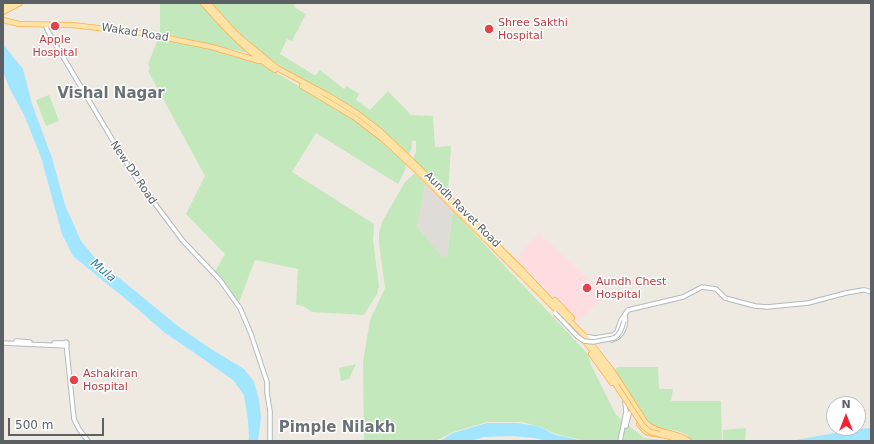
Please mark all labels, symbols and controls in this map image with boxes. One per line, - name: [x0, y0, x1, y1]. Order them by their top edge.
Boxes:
- place label: Shree Sakthi Hospital: [498, 16, 568, 42]
- marker: Apple Hospital: [49, 20, 61, 32]
- street label: Wakad Road: [100, 21, 170, 45]
- marker: Shree Sakthi Hospital: [483, 23, 495, 35]
- place label: Apple Hospital: [33, 33, 77, 59]
- district label: Vishal Nagar: [57, 85, 165, 103]
- street label: New DP Road: [107, 139, 159, 207]
- street label: Aundh Ravet Road: [421, 169, 503, 251]
- water label: Mula: [87, 256, 119, 286]
- place label: Aundh Chest Hospital: [596, 275, 666, 301]
- marker: Aundh Chest Hospital: [581, 282, 593, 294]
- place label: Ashakiran Hospital: [83, 367, 138, 393]
- marker: Ashakiran Hospital: [68, 374, 80, 386]
- north arrow: [826, 396, 866, 436]
- text: N: [841, 398, 851, 411]
- scale bar: [10, 410, 106, 436]
- text: 500 m: [15, 418, 53, 432]
- district label: Pimple Nilakh: [279, 419, 395, 437]

